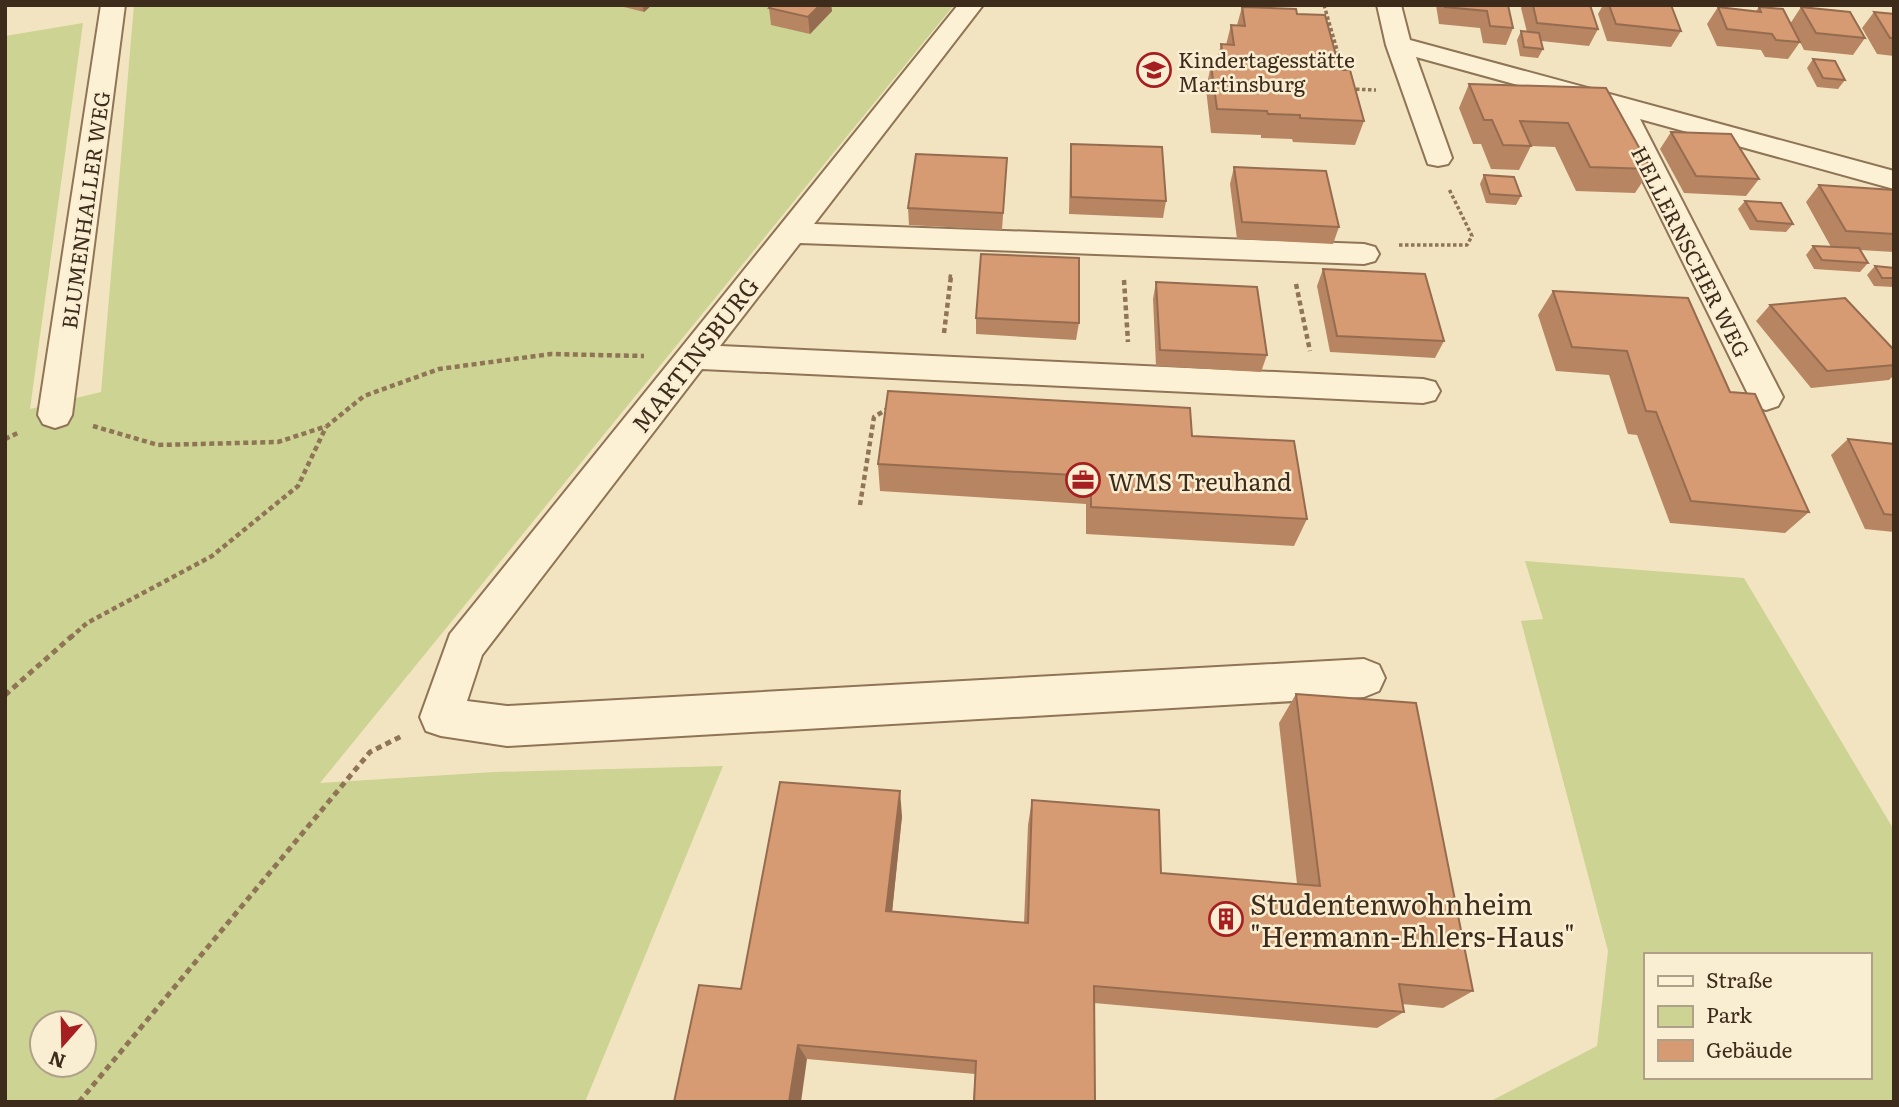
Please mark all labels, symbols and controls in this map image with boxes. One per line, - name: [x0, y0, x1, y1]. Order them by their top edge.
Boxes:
- place label: Kindertagesstätte Martinsburg: [1178, 43, 1355, 98]
- school or university icon: Kindertagesstätte Martinsburg: [1135, 51, 1173, 89]
- street label: BLUMENHALLER WEG: [52, 89, 116, 331]
- street label: HELLERNSCHER WEG: [1625, 140, 1759, 362]
- street label: MARTINSBURG: [622, 269, 766, 439]
- office icon: WMS Treuhand: [1064, 461, 1102, 499]
- place label: WMS Treuhand: [1108, 463, 1292, 498]
- place label: Studentenwohnheim "Hermann-Ehlers-Haus": [1250, 882, 1575, 956]
- building icon: Studentenwohnheim "Hermann-Ehlers-Haus": [1207, 900, 1245, 938]
- legend: [1644, 953, 1871, 1079]
- text: Straße: [1706, 963, 1773, 994]
- text: Park: [1706, 998, 1752, 1029]
- north arrow: [28, 1009, 98, 1079]
- text: Gebäude: [1706, 1033, 1793, 1064]
- text: N: [45, 1045, 69, 1077]

